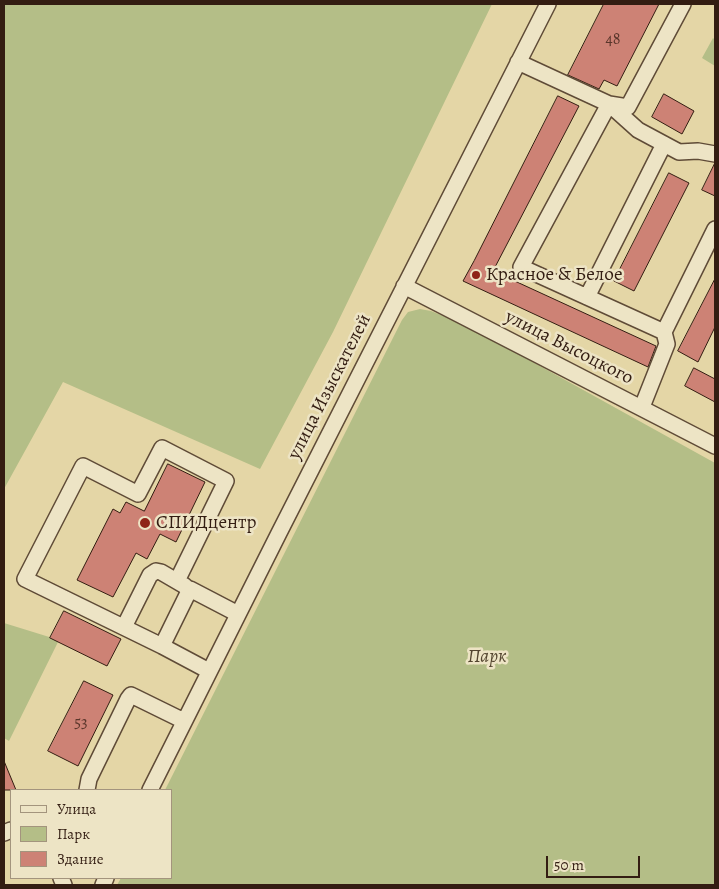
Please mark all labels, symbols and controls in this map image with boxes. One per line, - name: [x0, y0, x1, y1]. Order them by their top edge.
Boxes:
- house number: 48: [605, 30, 621, 50]
- place label: Красное & Белое: [486, 264, 623, 286]
- marker: Красное & Белое: [470, 269, 482, 281]
- street label: улица Высоцкого: [501, 306, 637, 390]
- street label: улица Изыскателей: [283, 310, 377, 464]
- place label: СПИДцентр: [156, 512, 257, 534]
- marker: СПИДцентр: [138, 516, 152, 530]
- park label: Парк: [467, 646, 507, 668]
- house number: 53: [74, 713, 88, 733]
- legend: [10, 789, 172, 879]
- text: Улица: [57, 799, 96, 819]
- text: Парк: [57, 824, 90, 844]
- scale bar: [549, 846, 643, 878]
- text: Здание: [57, 849, 104, 869]
- text: 50 m: [554, 855, 584, 875]

